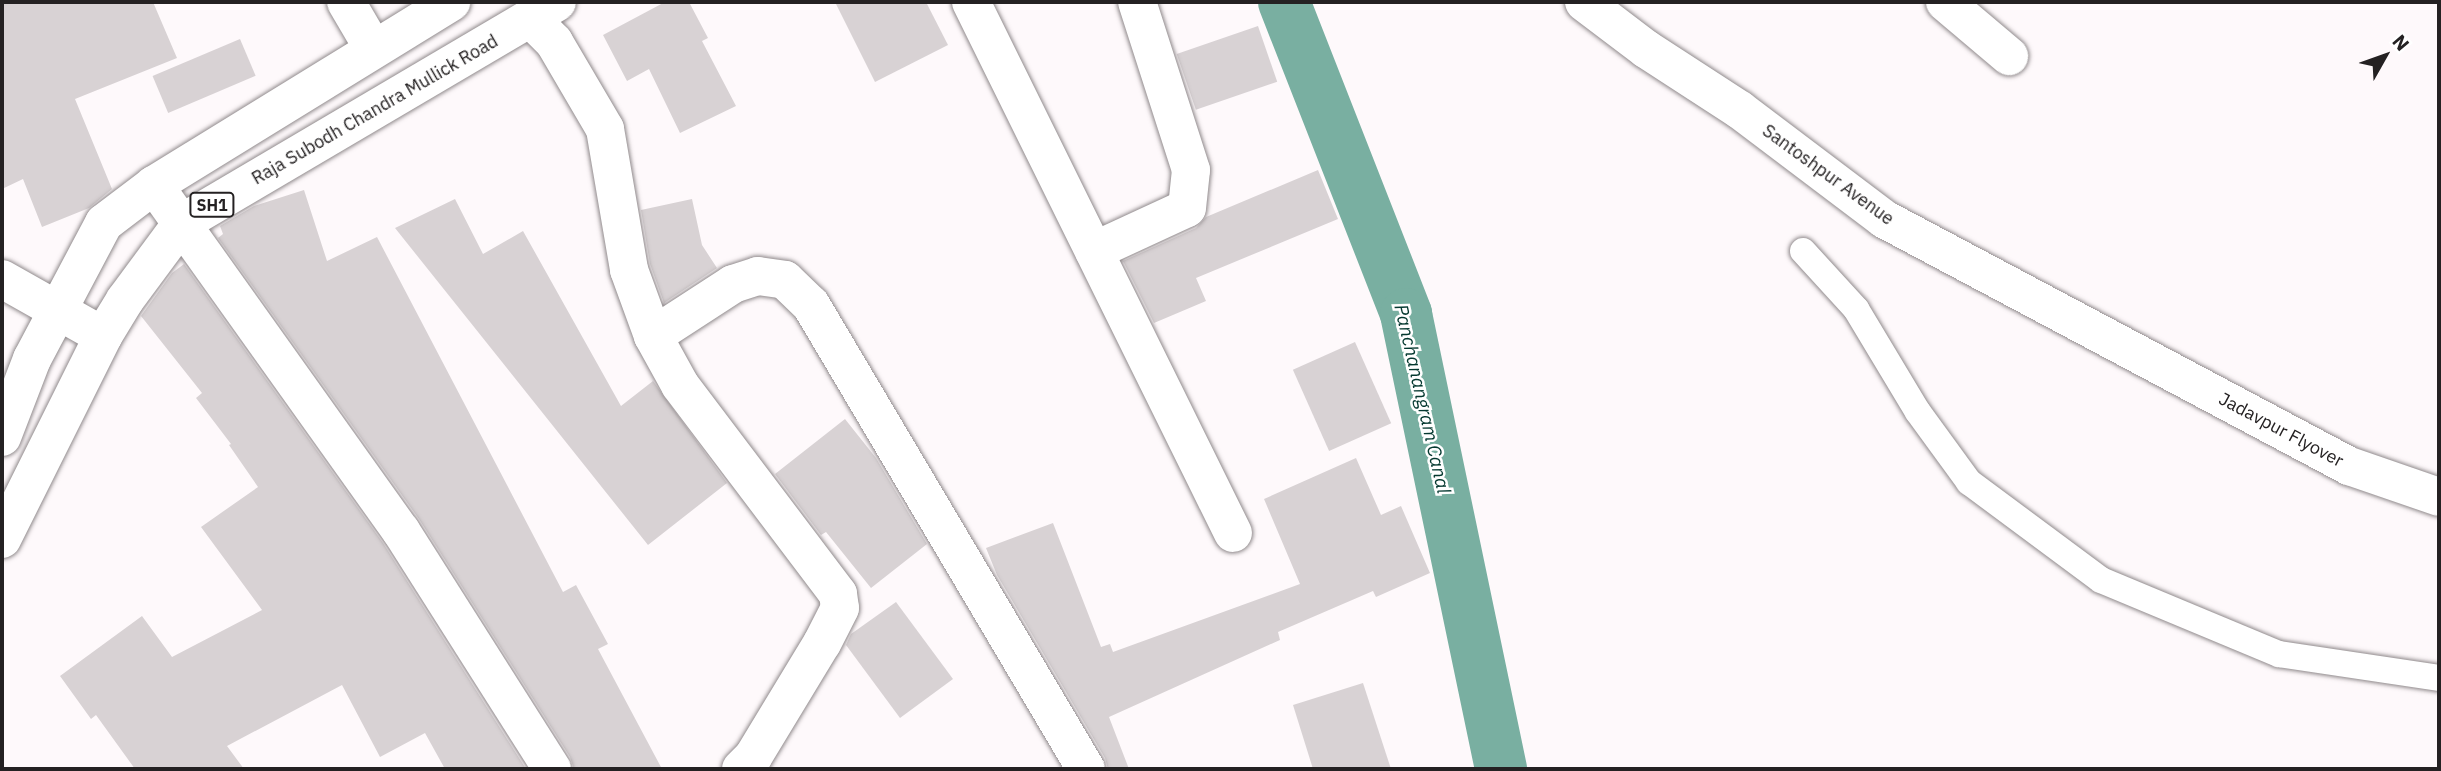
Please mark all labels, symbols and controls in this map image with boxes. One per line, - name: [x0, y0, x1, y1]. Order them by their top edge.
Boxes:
- north arrow: [2350, 21, 2420, 91]
- street label: Raja Subodh Chandra Mullick Road: [248, 30, 502, 190]
- text: N: [2387, 30, 2415, 55]
- street label: Santoshpur Avenue: [1758, 120, 1898, 230]
- road number: SH1: [189, 192, 235, 218]
- water label: Panchanangram Canal: [1389, 302, 1455, 496]
- street label: Jadavpur Flyover: [2215, 388, 2347, 472]

